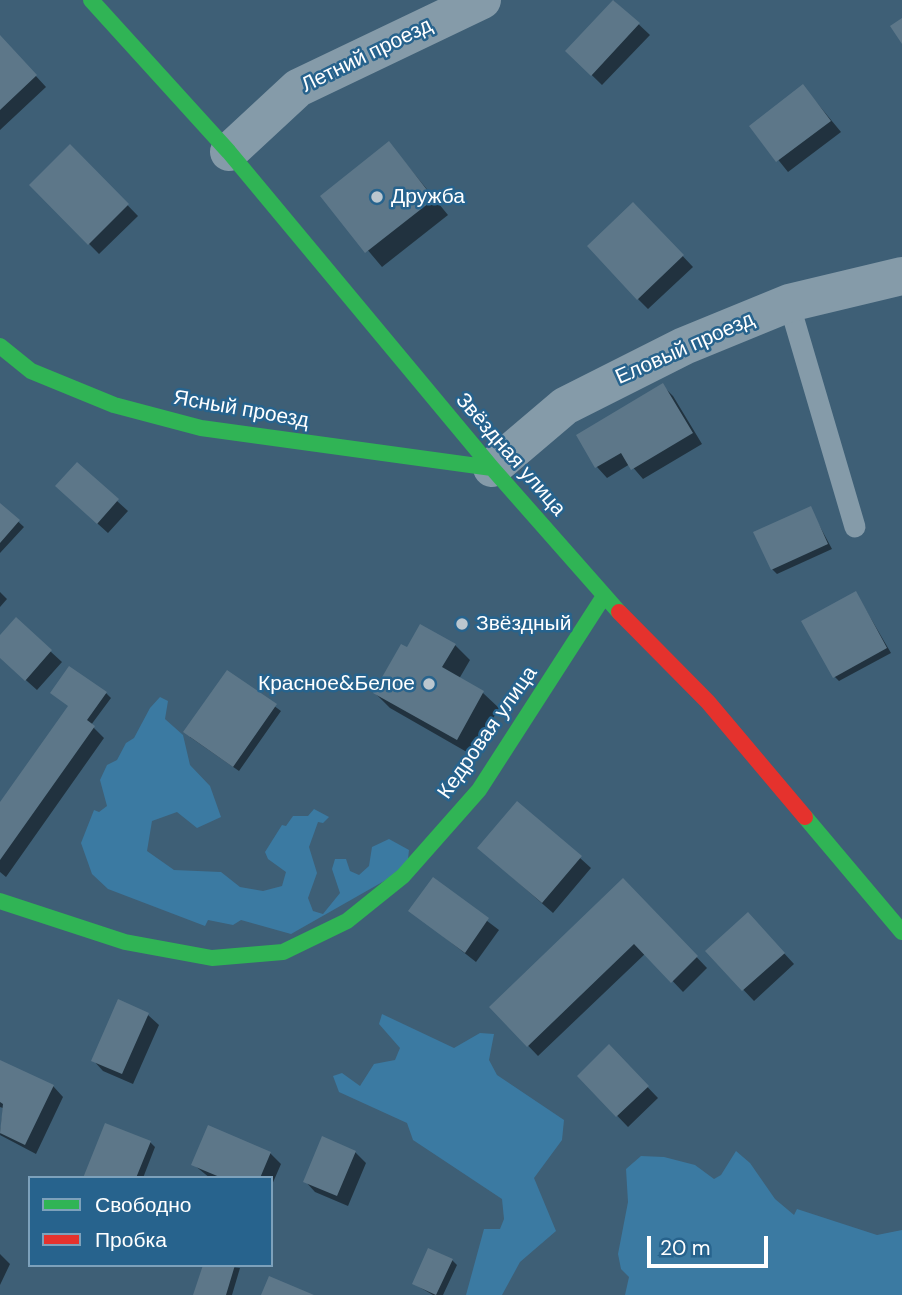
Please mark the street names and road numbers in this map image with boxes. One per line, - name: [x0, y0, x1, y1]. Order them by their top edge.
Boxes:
- street label: Летний проезд: [297, 13, 437, 99]
- street label: Еловый проезд: [612, 307, 758, 391]
- street label: Ясный проезд: [171, 386, 311, 434]
- street label: Звёздная улица: [450, 388, 570, 522]
- street label: Кедровая улица: [433, 662, 543, 804]

